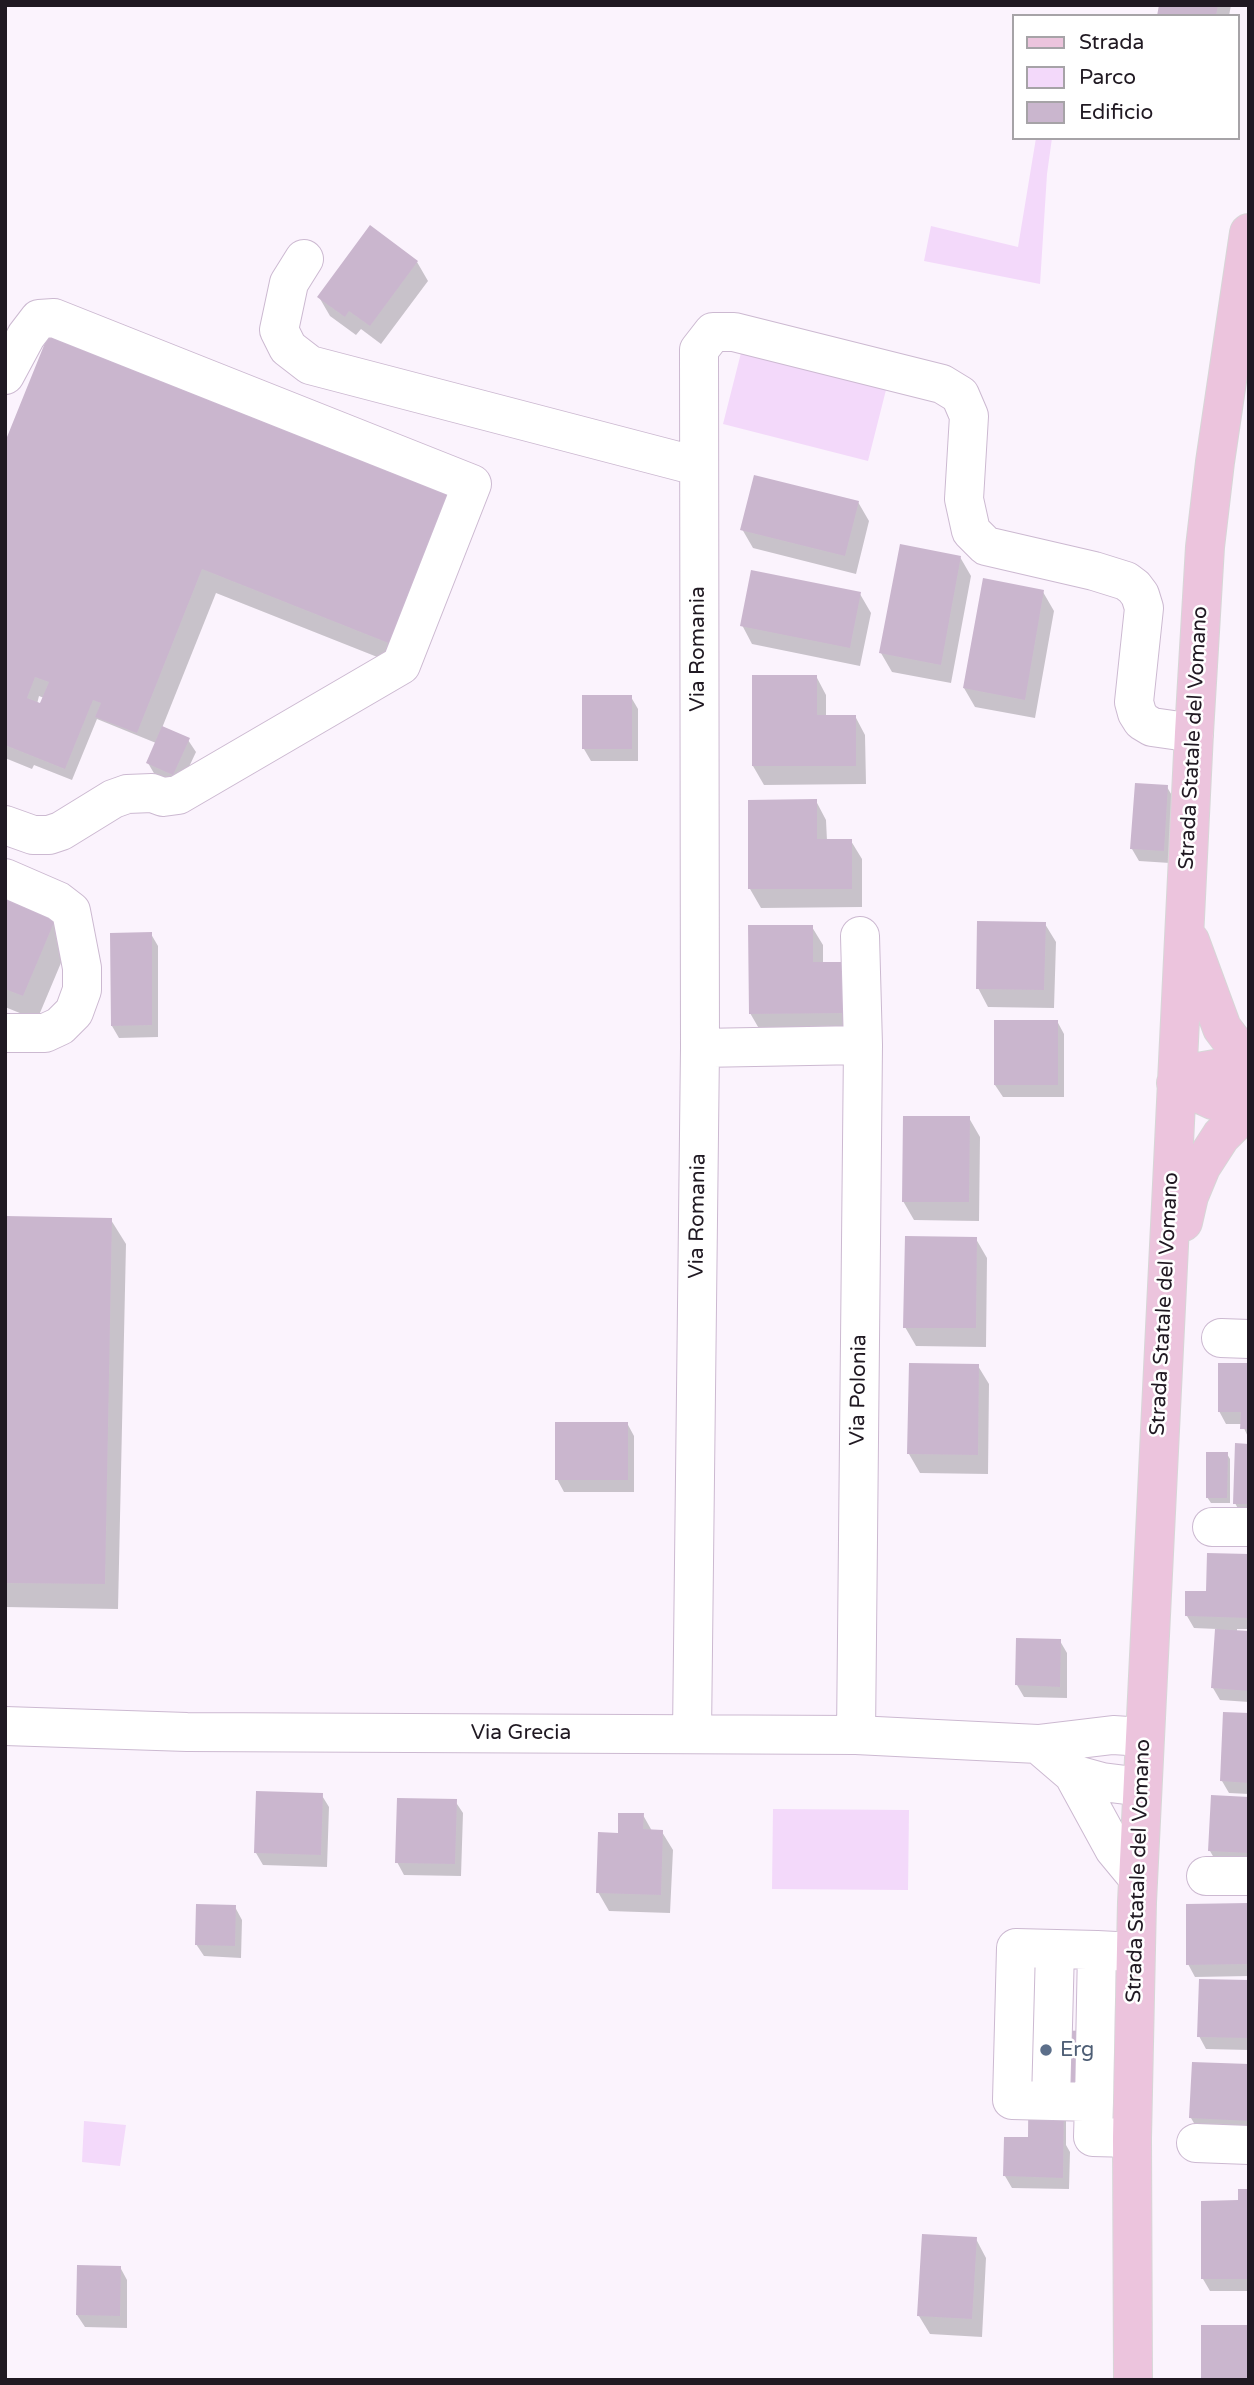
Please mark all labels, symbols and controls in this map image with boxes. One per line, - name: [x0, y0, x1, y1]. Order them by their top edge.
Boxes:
- legend: [1012, 14, 1240, 140]
- text: Strada: [1079, 30, 1144, 55]
- text: Parco: [1079, 65, 1136, 90]
- text: Edificio: [1079, 100, 1153, 125]
- street label: Via Romania: [685, 586, 711, 712]
- street label: Strada Statale del Vomano: [1175, 606, 1213, 870]
- street label: Via Romania: [684, 1153, 712, 1279]
- street label: Strada Statale del Vomano: [1146, 1172, 1184, 1436]
- street label: Via Polonia: [845, 1334, 873, 1446]
- street label: Via Grecia: [471, 1720, 571, 1746]
- street label: Strada Statale del Vomano: [1122, 1739, 1156, 2003]
- place label: Erg: [1060, 2037, 1094, 2063]
- marker: Erg: [1038, 2042, 1054, 2058]

